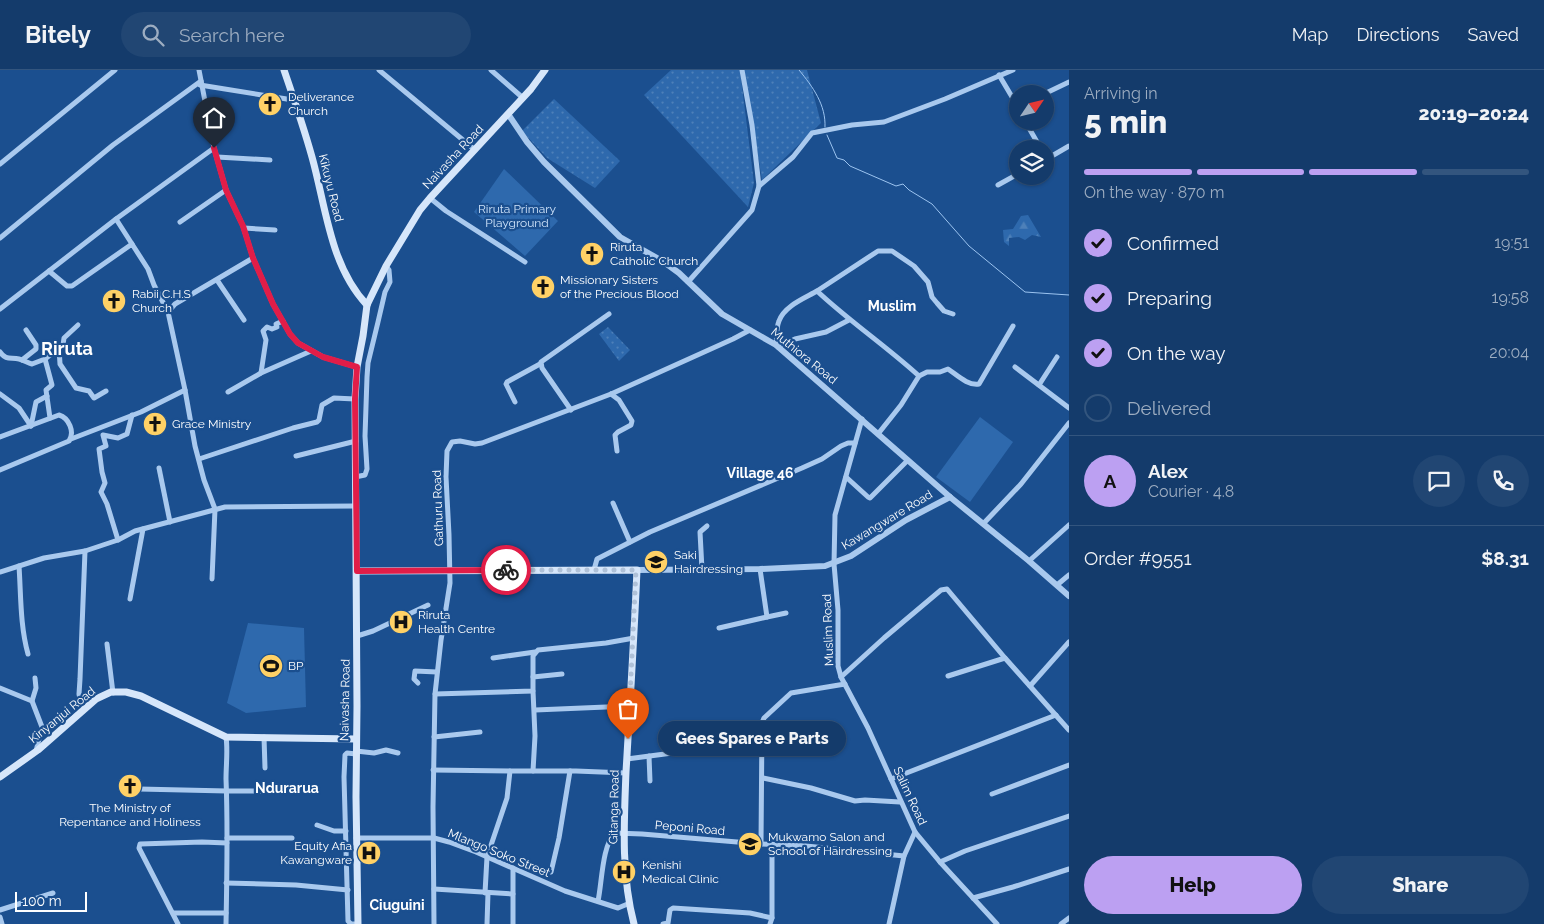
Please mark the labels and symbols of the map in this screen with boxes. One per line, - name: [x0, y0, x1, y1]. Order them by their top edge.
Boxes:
- north arrow: [1009, 85, 1054, 130]
- place label: Deliverance Church: [288, 90, 354, 118]
- church icon: Deliverance Church: [257, 91, 283, 117]
- pin: [193, 97, 235, 148]
- street label: Naivasha Road: [420, 122, 486, 192]
- street label: Kikuyu Road: [316, 153, 346, 223]
- park label: Riruta Primary Playground: [478, 202, 556, 230]
- place label: Riruta Catholic Church: [610, 240, 698, 268]
- church icon: Riruta Catholic Church: [579, 241, 605, 267]
- place label: Missionary Sisters of the Precious Blood: [560, 273, 679, 301]
- church icon: Missionary Sisters of the Precious Blood: [530, 274, 556, 300]
- place label: Rabii C.H.S Church: [132, 287, 191, 315]
- church icon: Rabii C.H.S Church: [101, 288, 127, 314]
- district label: Muslim: [868, 298, 916, 314]
- street label: Muthiora Road: [768, 325, 840, 387]
- district label: Riruta: [41, 338, 93, 359]
- church icon: Grace Ministry: [142, 411, 168, 437]
- place label: Grace Ministry: [172, 417, 252, 431]
- district label: Village 46: [726, 465, 794, 481]
- street label: Gathuru Road: [430, 470, 446, 546]
- street label: Kawangware Road: [839, 487, 935, 553]
- courier: [481, 545, 531, 595]
- place label: Saki Hairdressing: [674, 548, 743, 576]
- school or university icon: Saki Hairdressing: [643, 549, 669, 575]
- street label: Muslim Road: [820, 594, 836, 666]
- place label: Riruta Health Centre: [418, 608, 495, 636]
- hospital icon: Riruta Health Centre: [388, 609, 414, 635]
- sports icon: BP: [258, 653, 284, 679]
- place label: BP: [288, 659, 304, 673]
- street label: Naivasha Road: [337, 659, 353, 741]
- street label: Kinyanjui Road: [26, 684, 98, 746]
- pin: [607, 688, 649, 739]
- callout: Gees Spares e Parts: [658, 722, 846, 756]
- street label: Salim Road: [890, 765, 930, 827]
- street label: Gitanga Road: [606, 770, 622, 844]
- church icon: The Ministry of Repentance and Holiness: [117, 773, 143, 799]
- district label: Ndurarua: [255, 780, 319, 796]
- place label: The Ministry of Repentance and Holiness: [59, 801, 201, 829]
- street label: Peponi Road: [654, 818, 726, 838]
- street label: Mlango Soko Street: [446, 826, 552, 880]
- place label: Mukwamo Salon and School of Hairdressing: [768, 830, 892, 858]
- school or university icon: Mukwamo Salon and School of Hairdressing: [737, 831, 763, 857]
- place label: Equity Afia Kawangware: [280, 839, 352, 867]
- hospital icon: Equity Afia Kawangware: [356, 840, 382, 866]
- place label: Kenishi Medical Clinic: [642, 858, 719, 886]
- hospital icon: Kenishi Medical Clinic: [611, 859, 637, 885]
- scale bar: [15, 889, 88, 912]
- district label: Ciuguini: [370, 897, 424, 913]

